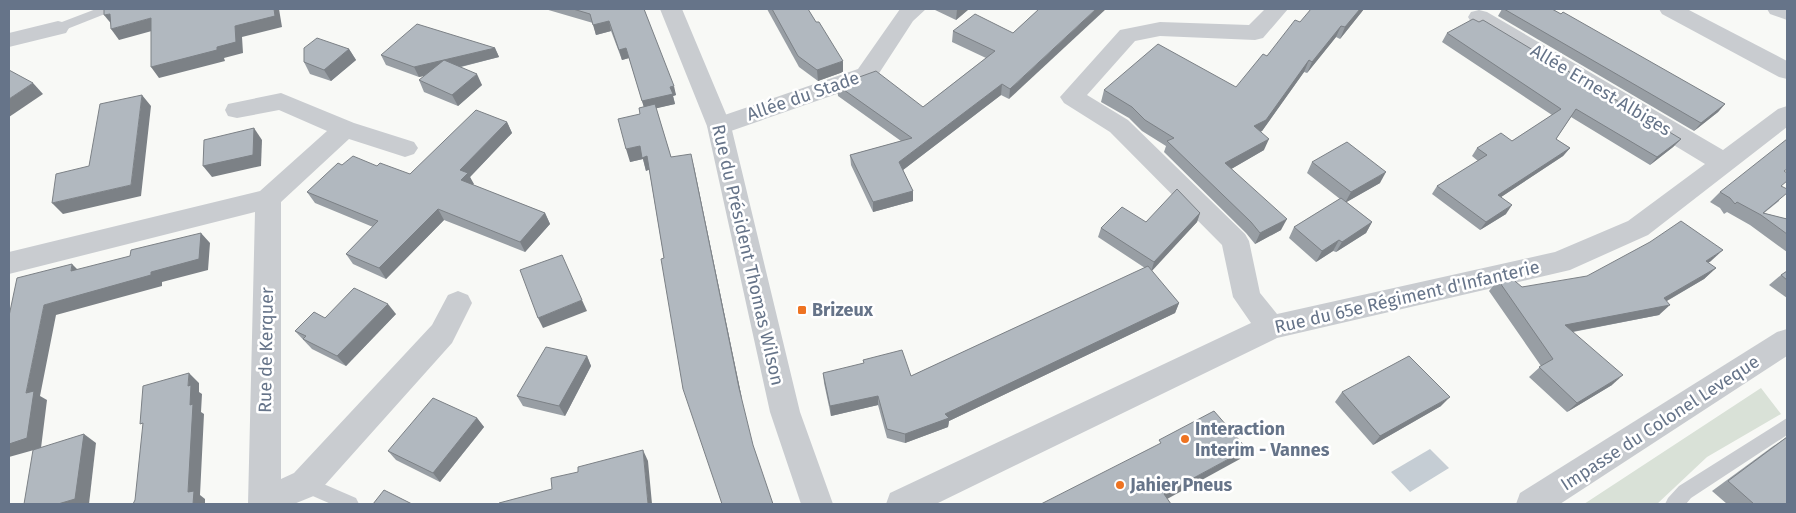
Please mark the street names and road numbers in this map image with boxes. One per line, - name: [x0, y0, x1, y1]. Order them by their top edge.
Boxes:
- street label: Allée Ernest Albiges: [1527, 39, 1675, 141]
- street label: Allée du Stade: [744, 66, 862, 126]
- street label: Rue du Président Thomas Wilson: [707, 122, 789, 388]
- street label: Rue du 65e Régiment d'Infanterie: [1272, 256, 1542, 338]
- street label: Rue de Kerquer: [254, 287, 278, 413]
- street label: Impasse du Colonel Leveque: [1557, 351, 1763, 495]

